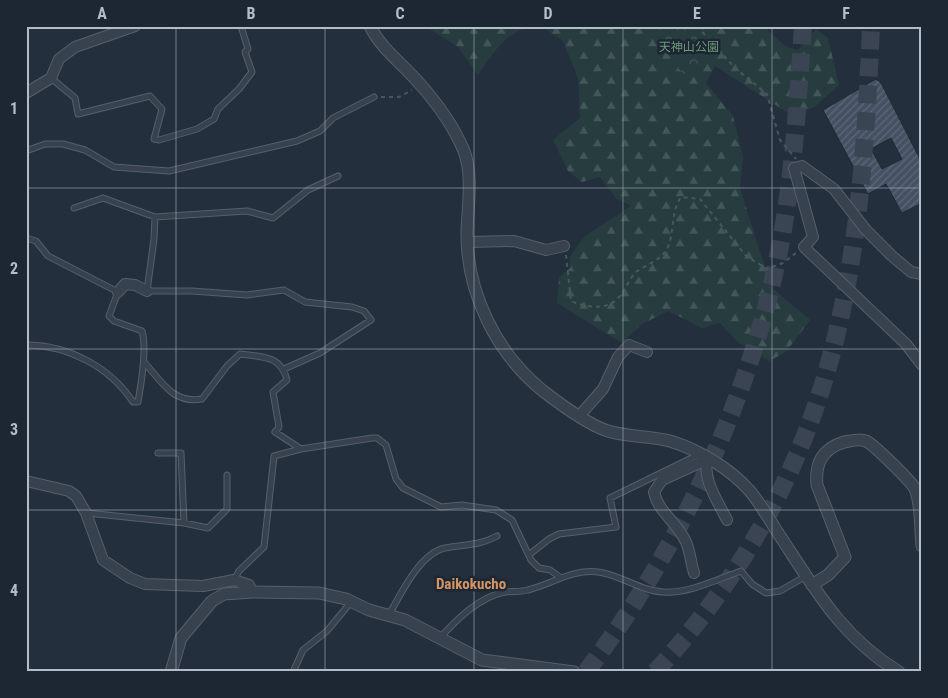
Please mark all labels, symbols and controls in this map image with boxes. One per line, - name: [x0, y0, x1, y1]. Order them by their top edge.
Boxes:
- text: A: [97, 4, 107, 23]
- text: B: [247, 4, 256, 23]
- text: C: [395, 4, 405, 23]
- text: D: [543, 4, 553, 23]
- text: E: [693, 4, 701, 23]
- text: F: [842, 4, 850, 23]
- park label: 天神山公園: [659, 40, 719, 54]
- text: 1: [10, 99, 18, 118]
- text: 2: [10, 259, 18, 278]
- text: 3: [10, 420, 18, 439]
- district label: Daikokucho: [436, 575, 506, 593]
- text: 4: [10, 581, 18, 600]

